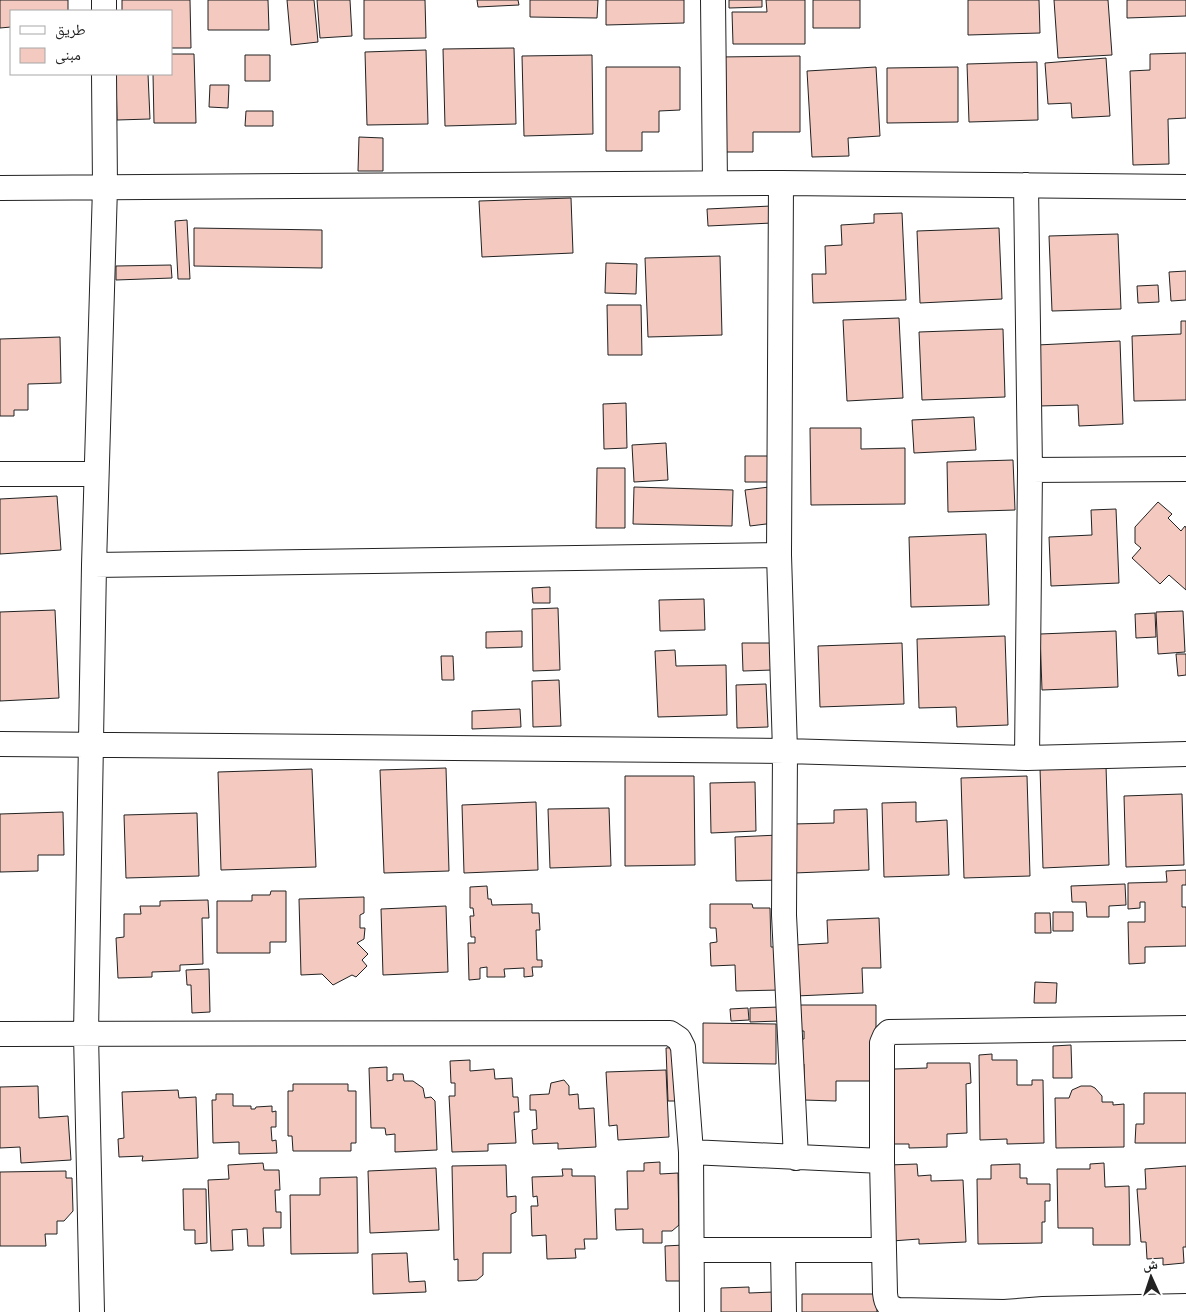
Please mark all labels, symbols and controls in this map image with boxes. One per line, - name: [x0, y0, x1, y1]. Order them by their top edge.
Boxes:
- legend: [10, 10, 172, 75]
- text: طريق: [55, 21, 86, 40]
- text: مبنى: [55, 46, 81, 65]
- north arrow: [1126, 1252, 1176, 1302]
- text: ش: [1142, 1256, 1158, 1273]

